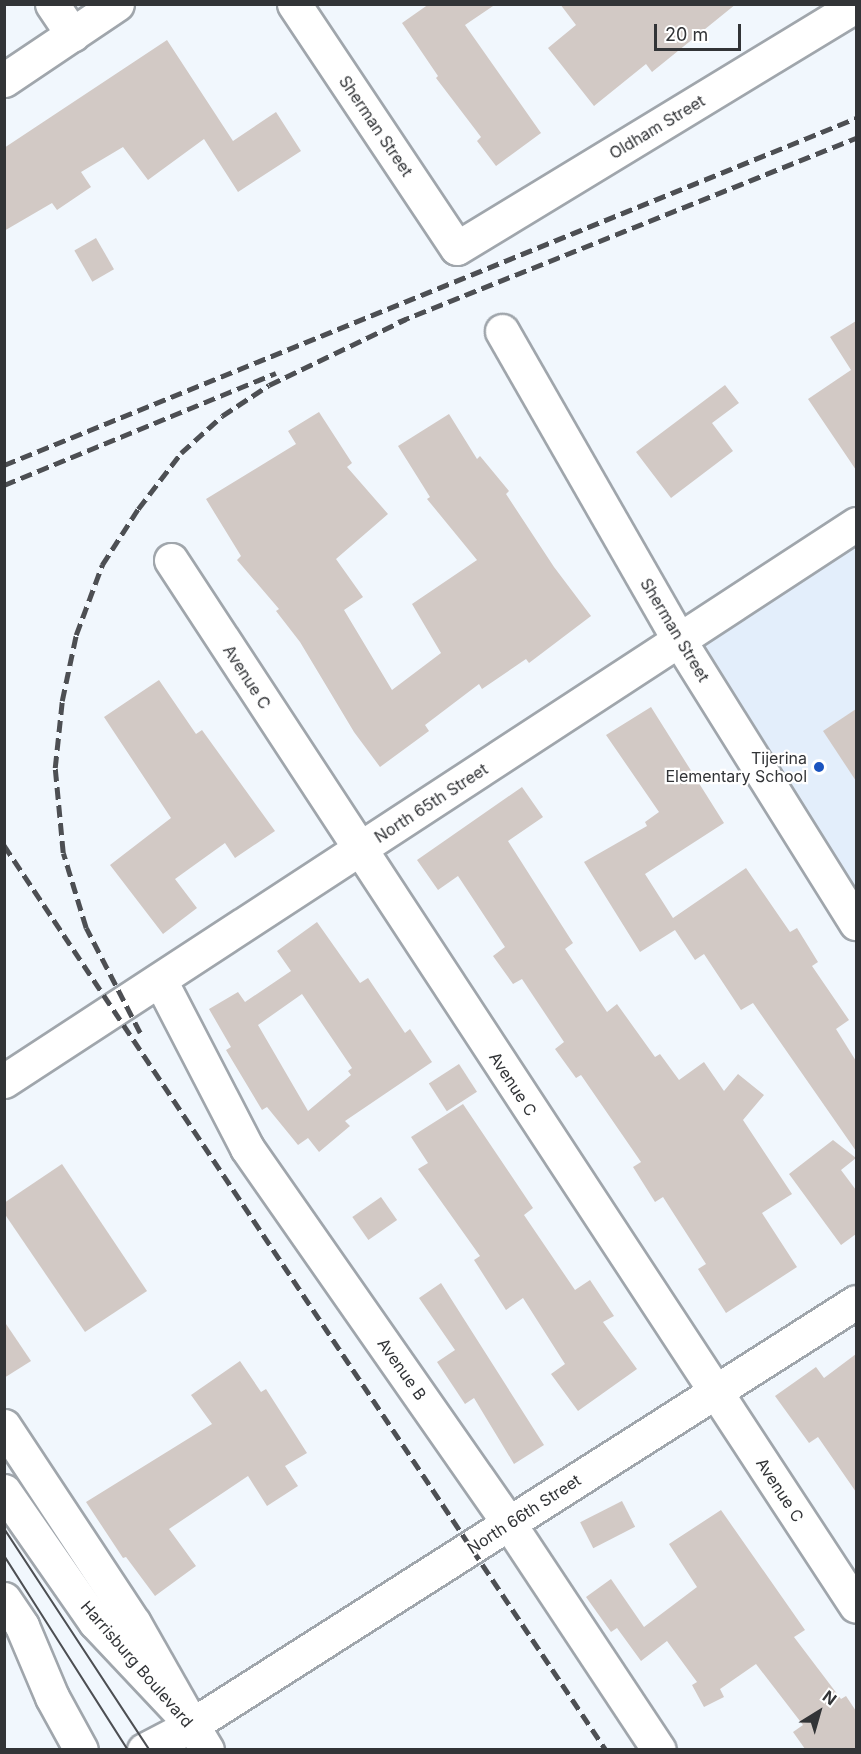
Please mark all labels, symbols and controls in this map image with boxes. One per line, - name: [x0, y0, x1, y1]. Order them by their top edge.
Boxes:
- scale bar: [657, 12, 744, 50]
- text: 20 m: [665, 24, 708, 45]
- street label: Sherman Street: [335, 72, 417, 180]
- street label: Oldham Street: [606, 91, 708, 163]
- street label: Sherman Street: [637, 575, 713, 685]
- street label: Avenue C: [219, 641, 275, 713]
- place label: Tijerina Elementary School: [665, 748, 807, 786]
- street label: North 65th Street: [371, 759, 491, 847]
- marker: Tijerina Elementary School: [812, 760, 826, 774]
- street label: Avenue C: [485, 1048, 541, 1120]
- street label: Avenue B: [374, 1334, 430, 1404]
- street label: Avenue C: [752, 1454, 808, 1526]
- street label: North 66th Street: [464, 1470, 584, 1558]
- street label: Harrisburg Boulevard: [77, 1597, 197, 1731]
- north arrow: [789, 1682, 849, 1742]
- text: N: [819, 1686, 841, 1709]

